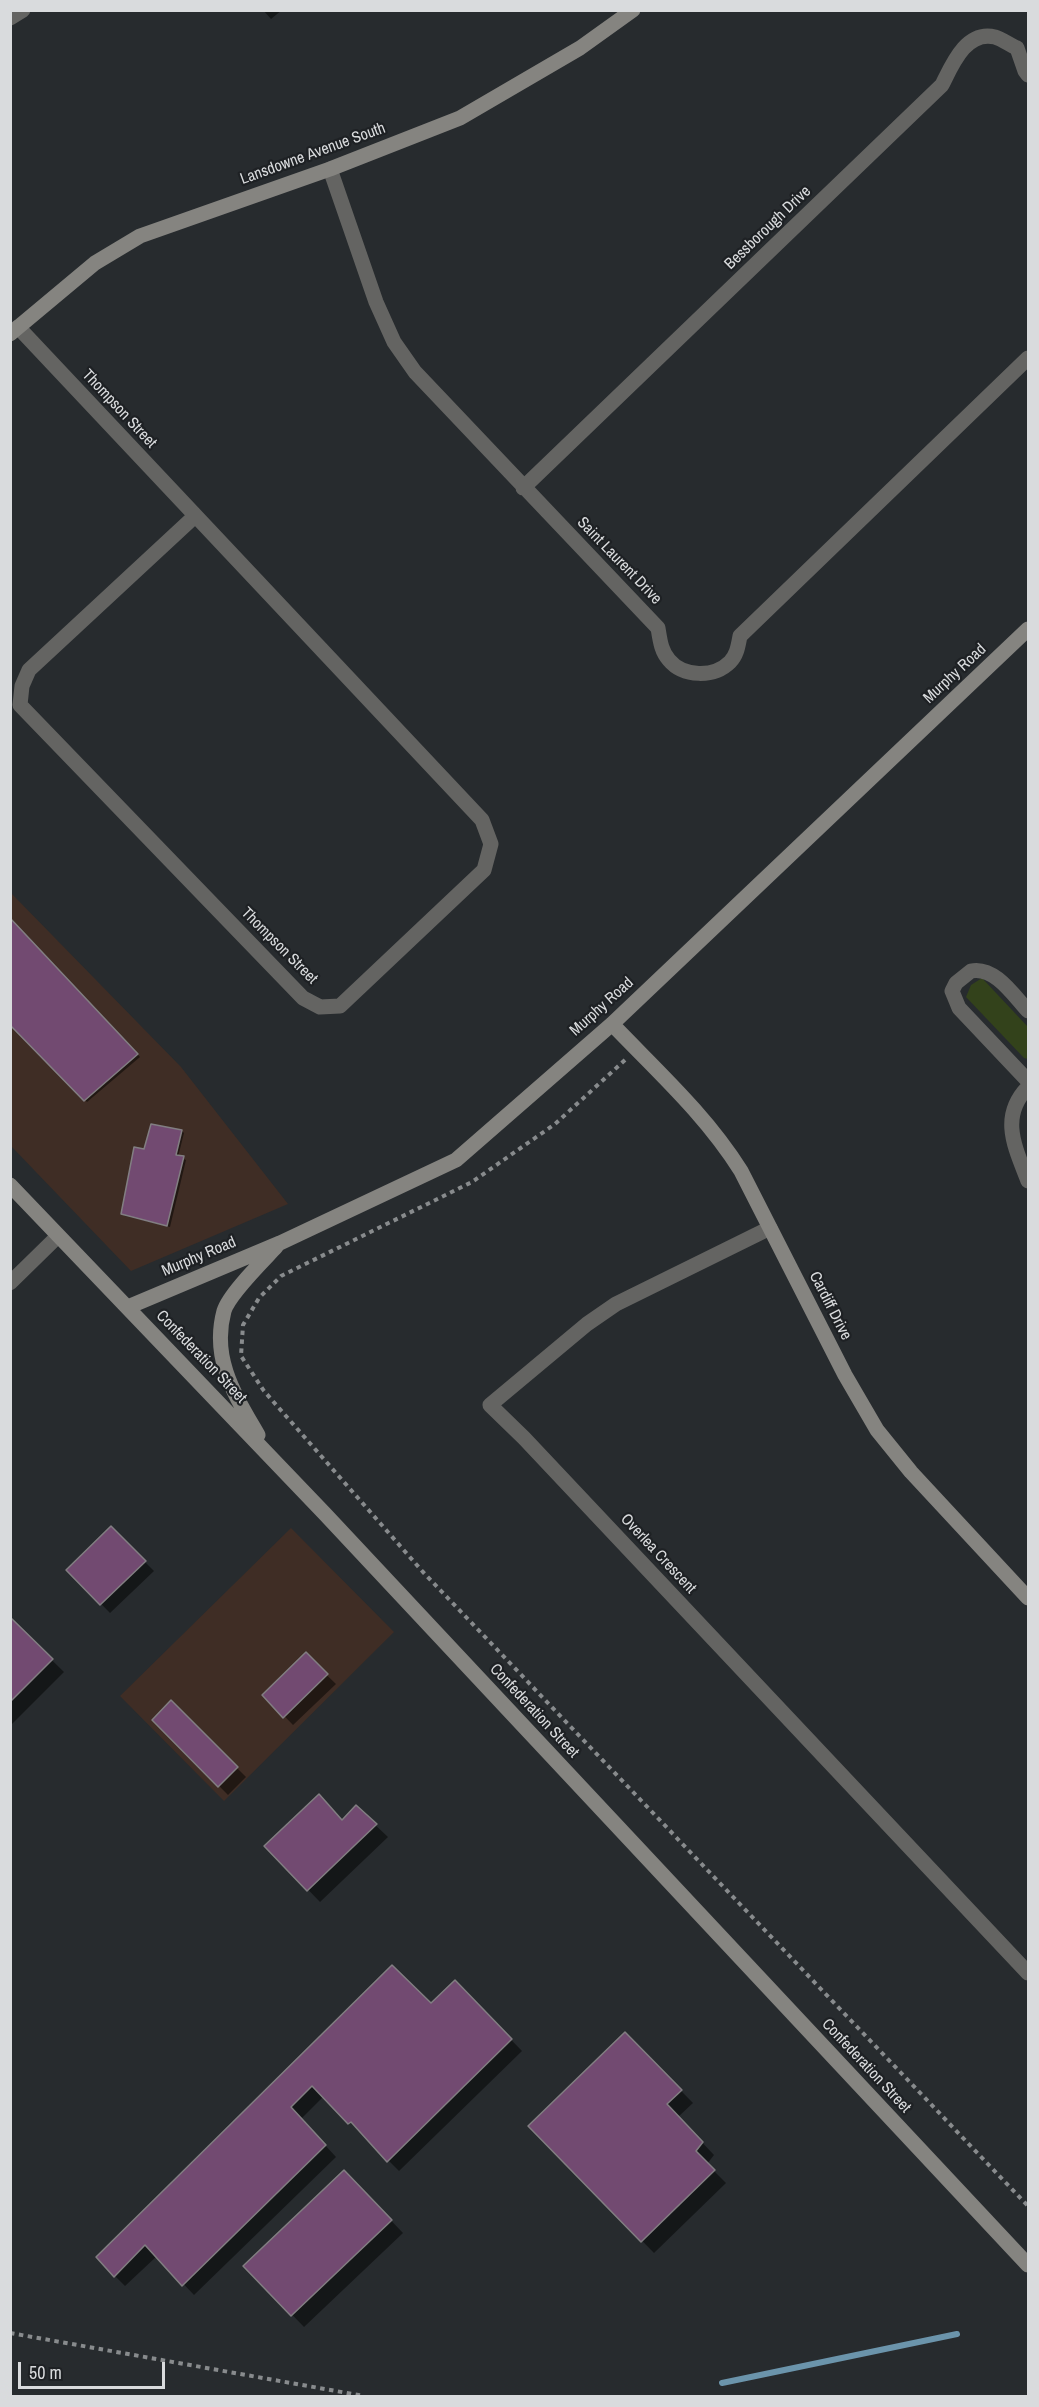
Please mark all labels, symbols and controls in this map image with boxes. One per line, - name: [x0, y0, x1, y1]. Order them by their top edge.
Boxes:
- street label: Lansdowne Avenue South: [238, 119, 388, 189]
- street label: Bessborough Drive: [721, 182, 815, 274]
- street label: Thompson Street: [78, 366, 160, 452]
- street label: Saint Laurent Drive: [573, 513, 665, 609]
- street label: Murphy Road: [920, 640, 990, 708]
- street label: Thompson Street: [237, 904, 321, 988]
- street label: Murphy Road: [566, 974, 638, 1040]
- street label: Murphy Road: [159, 1233, 239, 1281]
- street label: Cardiff Drive: [805, 1269, 855, 1343]
- street label: Confederation Street: [152, 1307, 250, 1407]
- street label: Overlea Crescent: [616, 1510, 700, 1598]
- street label: Confederation Street: [485, 1660, 583, 1762]
- street label: Confederation Street: [817, 2015, 915, 2117]
- scale bar: [21, 2350, 168, 2388]
- text: 50 m: [29, 2360, 62, 2385]

